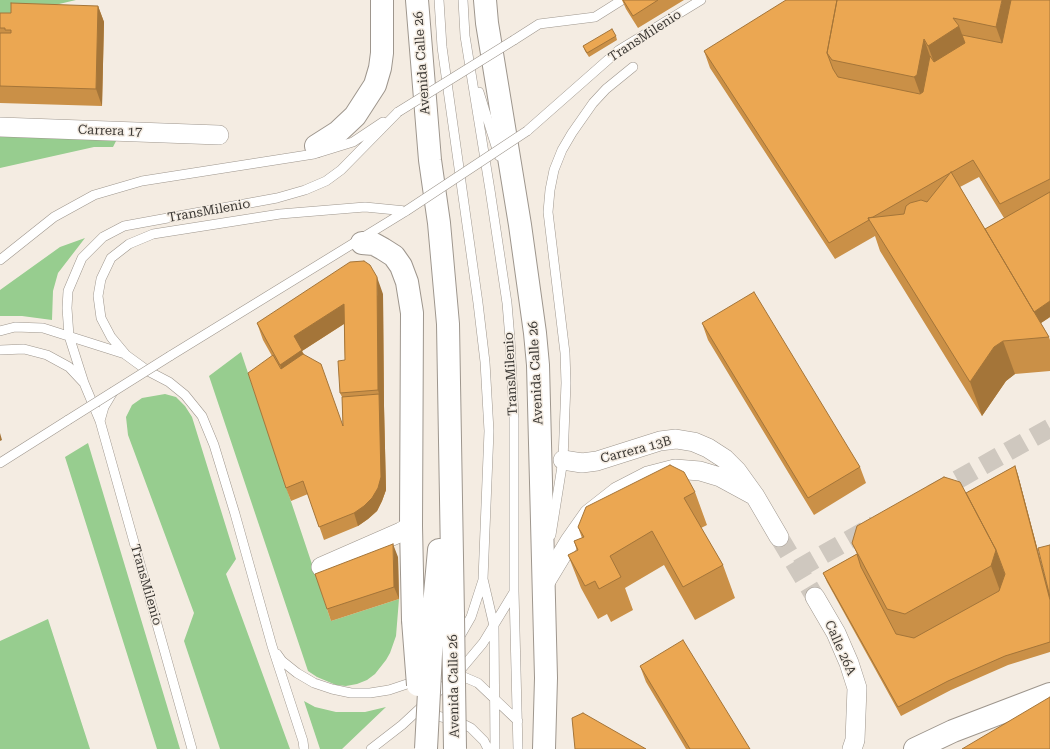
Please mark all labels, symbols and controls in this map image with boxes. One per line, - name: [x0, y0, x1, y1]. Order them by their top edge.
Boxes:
- street label: TransMilenio: [606, 7, 684, 65]
- street label: Avenida Calle 26: [411, 11, 433, 115]
- street label: Carrera 17: [78, 122, 142, 140]
- street label: TransMilenio: [166, 196, 252, 226]
- street label: Avenida Calle 26: [525, 321, 547, 425]
- street label: TransMilenio: [501, 332, 521, 416]
- street label: Carrera 13B: [599, 433, 673, 467]
- street label: TransMilenio: [127, 543, 165, 627]
- street label: Calle 26A: [821, 618, 859, 678]
- street label: Avenida Calle 26: [445, 634, 463, 738]

